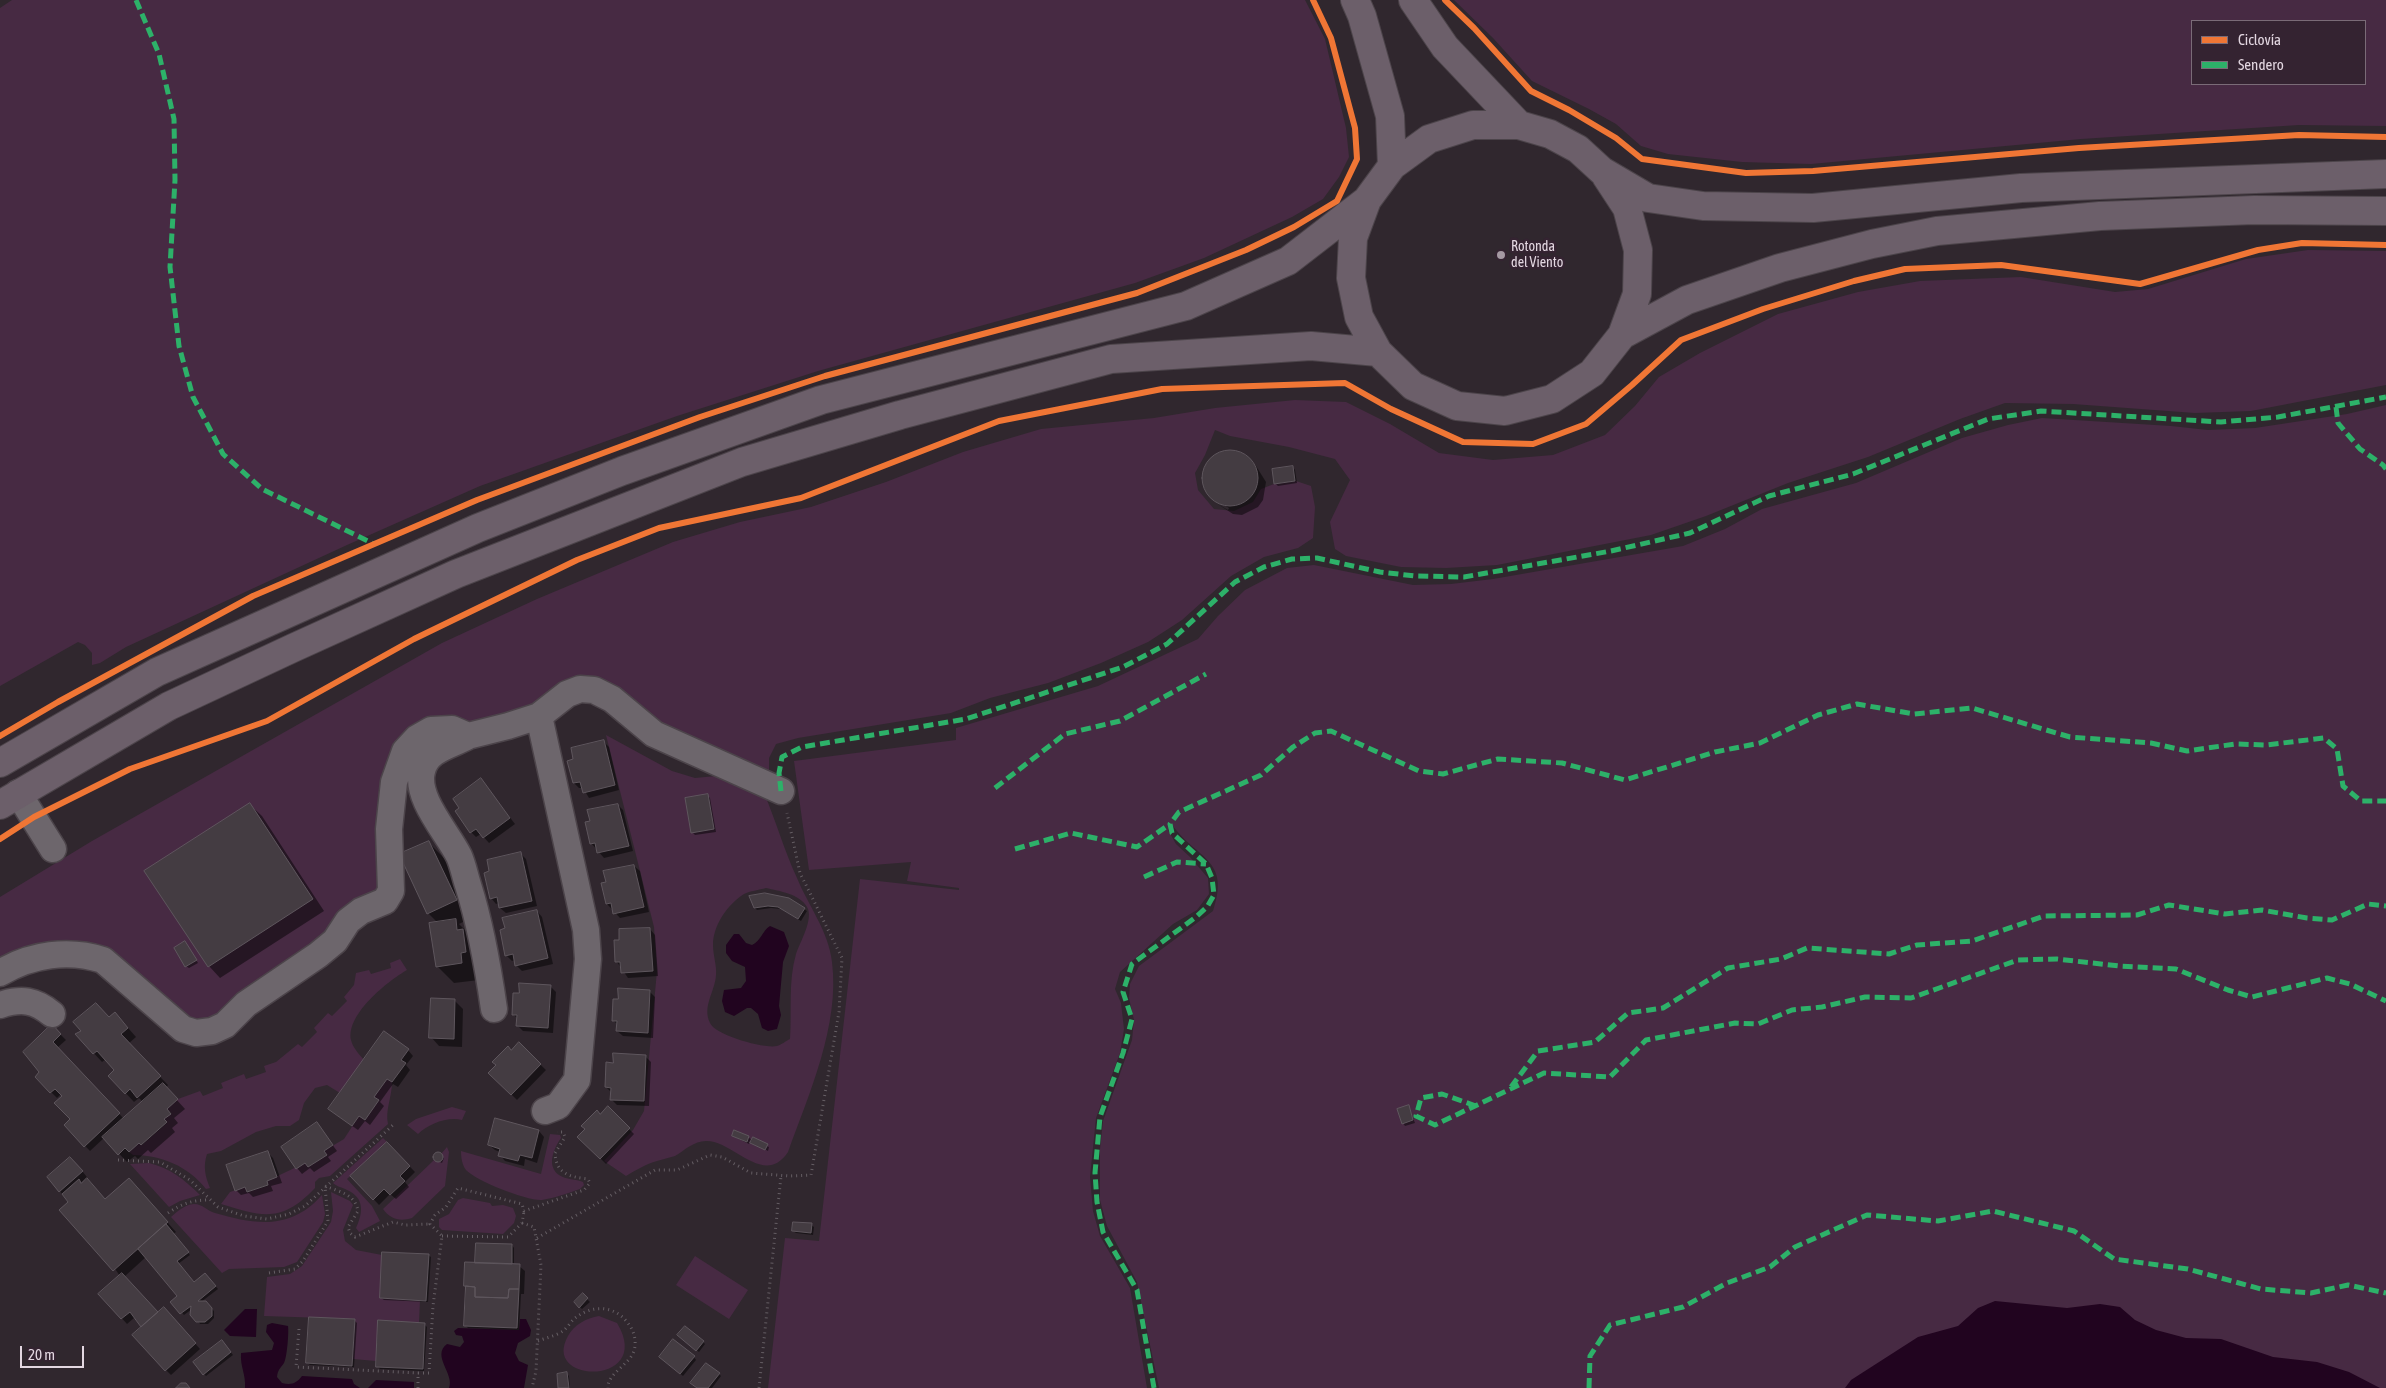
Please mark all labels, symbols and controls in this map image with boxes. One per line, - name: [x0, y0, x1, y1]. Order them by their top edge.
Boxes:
- legend: [2191, 20, 2366, 85]
- text: Ciclovía: [2238, 31, 2281, 48]
- text: Sendero: [2238, 56, 2284, 73]
- place label: Rotonda del Viento: [1511, 239, 1563, 272]
- marker: Rotonda del Viento: [1495, 249, 1507, 261]
- scale bar: [22, 1336, 86, 1368]
- text: 20 m: [28, 1346, 55, 1363]

